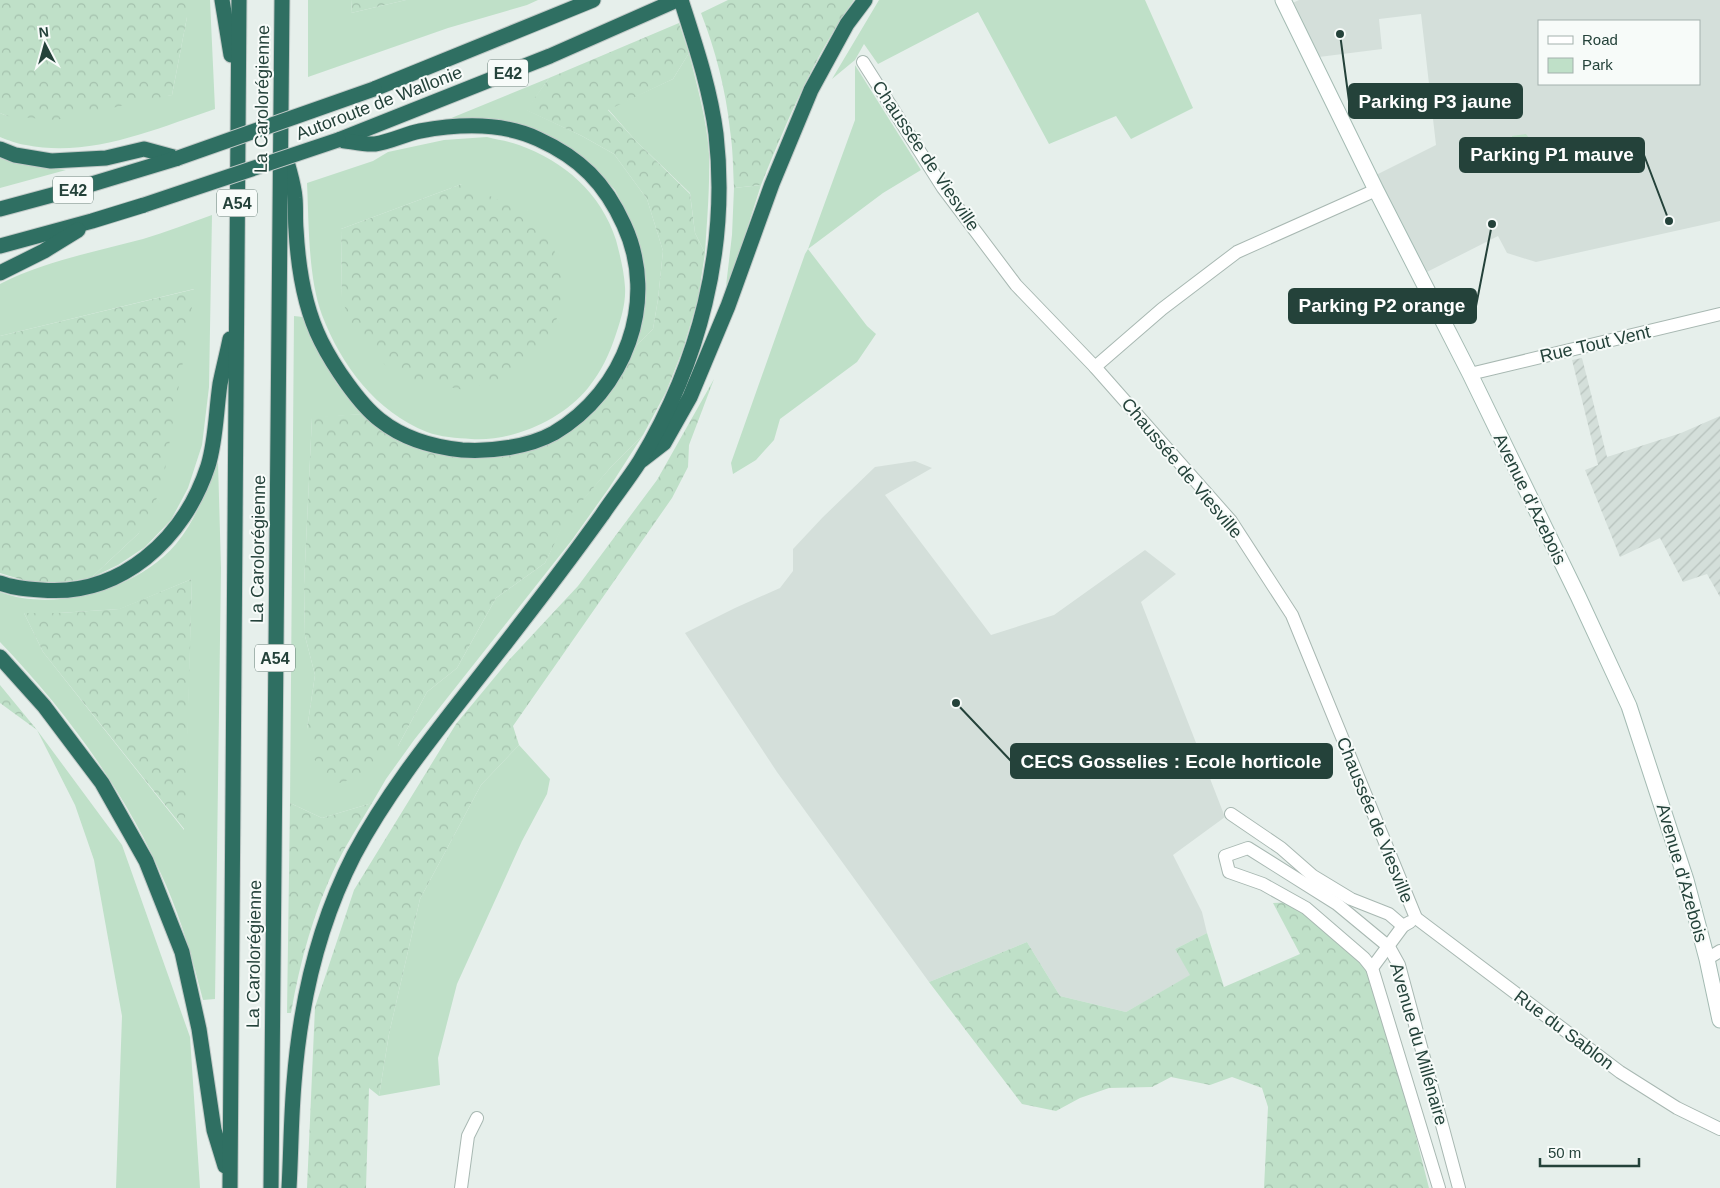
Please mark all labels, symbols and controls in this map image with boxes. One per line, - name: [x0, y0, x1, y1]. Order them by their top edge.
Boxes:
- north arrow: [20, 20, 70, 70]
- legend: [1538, 20, 1700, 85]
- text: N: [38, 24, 50, 41]
- street label: La Carolorégienne: [251, 25, 273, 173]
- text: Road: [1582, 31, 1618, 48]
- text: Park: [1582, 56, 1613, 73]
- road number: E42: [488, 59, 528, 86]
- street label: Autoroute de Wallonie: [293, 62, 465, 144]
- street label: Chaussée de Viesville: [868, 77, 984, 235]
- callout: Parking P3 jaune: [1349, 84, 1522, 118]
- text: Parking P3 jaune: [1358, 91, 1512, 112]
- callout: Parking P1 mauve: [1460, 138, 1644, 172]
- text: Parking P1 mauve: [1470, 144, 1634, 165]
- road number: E42: [53, 176, 93, 204]
- road number: A54: [217, 190, 257, 217]
- callout: Parking P2 orange: [1289, 289, 1476, 323]
- text: Parking P2 orange: [1299, 295, 1465, 316]
- street label: Rue Tout Vent: [1538, 322, 1652, 366]
- street label: Chaussée de Viesville: [1118, 394, 1246, 542]
- street label: Avenue d'Azebois: [1490, 430, 1570, 568]
- street label: La Carolorégienne: [247, 475, 269, 623]
- road number: A54: [255, 644, 295, 671]
- street label: Chaussée de Viesville: [1333, 734, 1417, 906]
- callout: CECS Gosselies : Ecole horticole: [1011, 744, 1332, 778]
- text: CECS Gosselies : Ecole horticole: [1021, 751, 1321, 772]
- street label: Avenue d'Azebois: [1653, 801, 1711, 945]
- street label: La Carolorégienne: [243, 880, 265, 1028]
- street label: Avenue du Millénaire: [1386, 961, 1452, 1127]
- street label: Rue du Sablon: [1510, 986, 1618, 1074]
- scale bar: [1540, 1136, 1639, 1168]
- text: 50 m: [1548, 1144, 1581, 1161]

